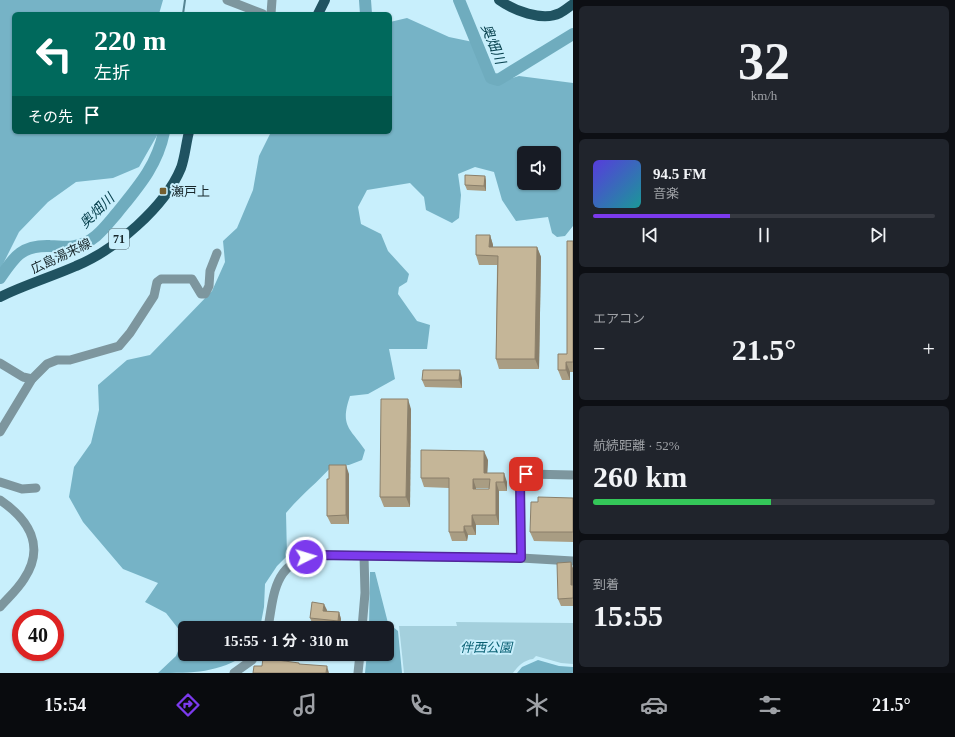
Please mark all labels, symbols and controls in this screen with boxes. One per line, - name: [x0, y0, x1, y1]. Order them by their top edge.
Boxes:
- water label: 奥畑川: [478, 22, 509, 68]
- text: 220 m: [94, 25, 166, 56]
- icon: left: [28, 28, 80, 80]
- text: 32: [738, 33, 790, 90]
- text: 左折: [94, 63, 130, 83]
- text: km/h: [751, 88, 777, 103]
- icon: arrive: [81, 104, 103, 126]
- text: その先: [28, 109, 73, 125]
- map controls: [517, 146, 561, 190]
- button: sound: [517, 146, 561, 190]
- text: 94.5 FM: [653, 166, 706, 182]
- place label: 瀬戸上: [171, 184, 210, 199]
- marker: 瀬戸上: [158, 186, 168, 196]
- text: 音楽: [653, 186, 679, 201]
- water label: 奥畑川: [77, 189, 119, 231]
- icon: previous: [639, 224, 661, 246]
- icon: pause: [753, 224, 775, 246]
- icon: next: [867, 224, 889, 246]
- road number: 71: [109, 229, 129, 249]
- street label: 広島湯来線: [28, 235, 94, 277]
- text: エアコン: [593, 311, 645, 326]
- text: 21.5°: [732, 333, 796, 366]
- text: −: [593, 336, 605, 361]
- text: +: [923, 336, 935, 361]
- text: 航続距離 · 52%: [593, 438, 680, 453]
- pin: [509, 457, 543, 491]
- text: 260 km: [593, 460, 687, 493]
- icon: arrive: [515, 463, 537, 485]
- position arrow: [285, 536, 327, 578]
- text: 到着: [593, 577, 619, 592]
- text: 15:55: [593, 599, 663, 632]
- speed limit sign: 40: [12, 609, 64, 661]
- text: 15:55 · 1 分 · 310 m: [224, 633, 349, 649]
- park label: 伴西公園: [460, 640, 514, 655]
- icon: directions: [174, 691, 202, 719]
- icon: music: [291, 691, 319, 719]
- icon: phone: [407, 691, 435, 719]
- icon: climate: [523, 691, 551, 719]
- icon: car: [640, 691, 668, 719]
- icon: filters: [756, 691, 784, 719]
- text: 15:54: [44, 695, 86, 715]
- text: 21.5°: [872, 695, 911, 715]

